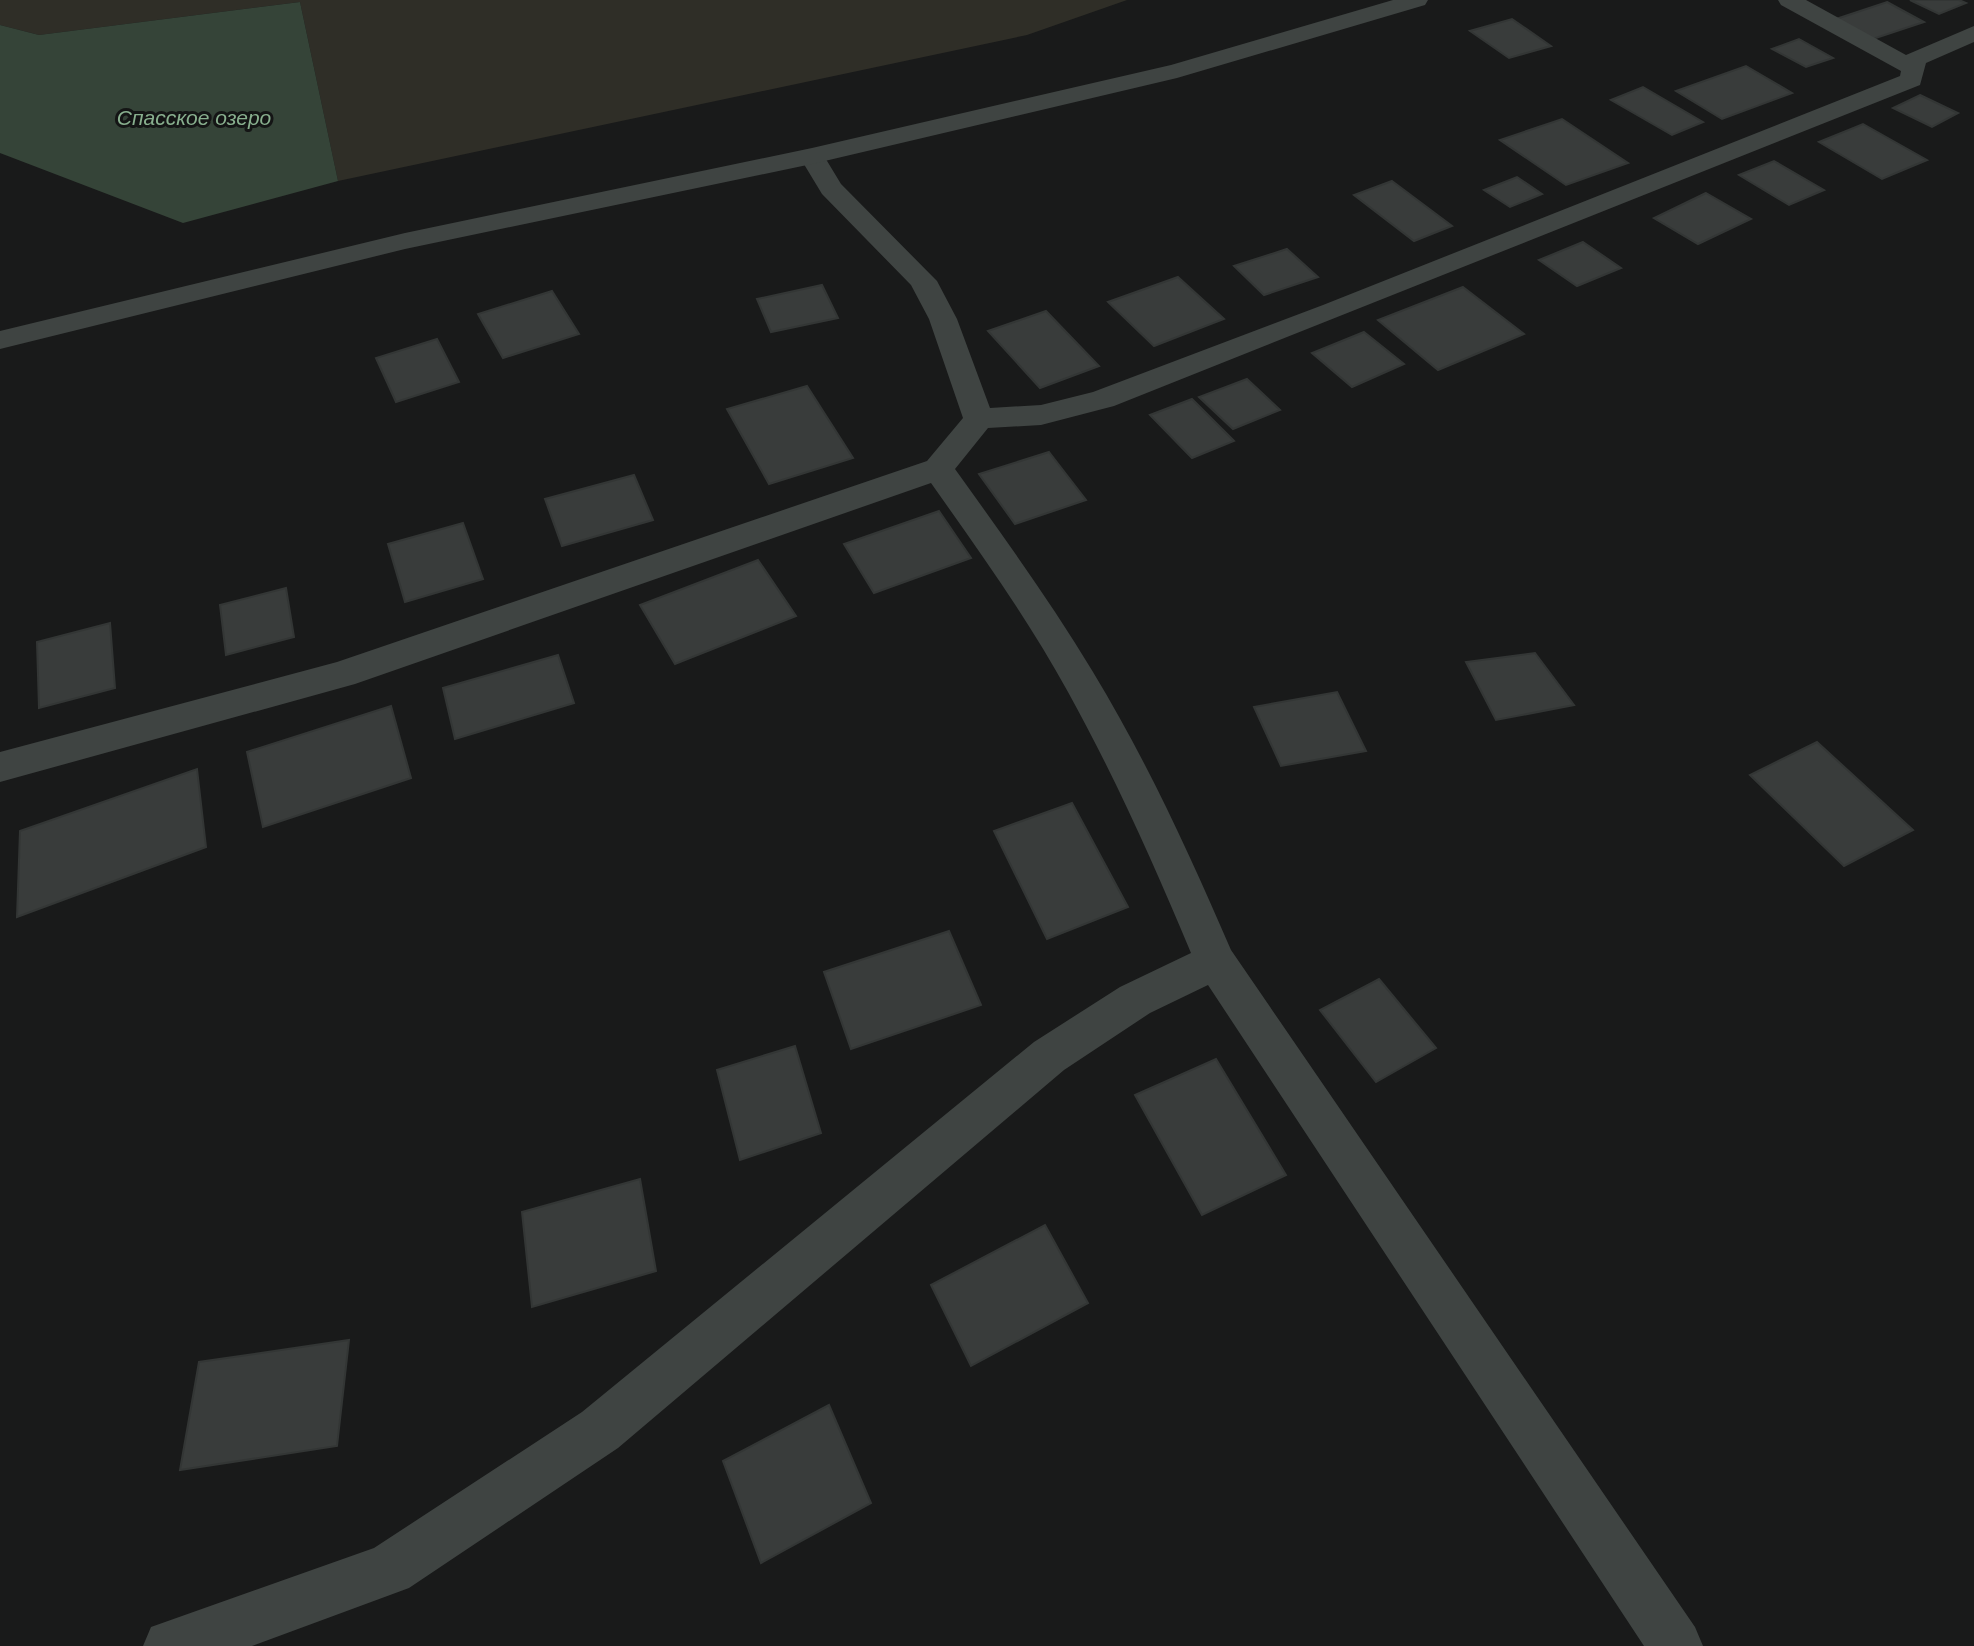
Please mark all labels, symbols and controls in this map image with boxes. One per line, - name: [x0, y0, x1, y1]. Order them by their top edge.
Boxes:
- water label: Спасское озеро: [117, 106, 272, 129]

